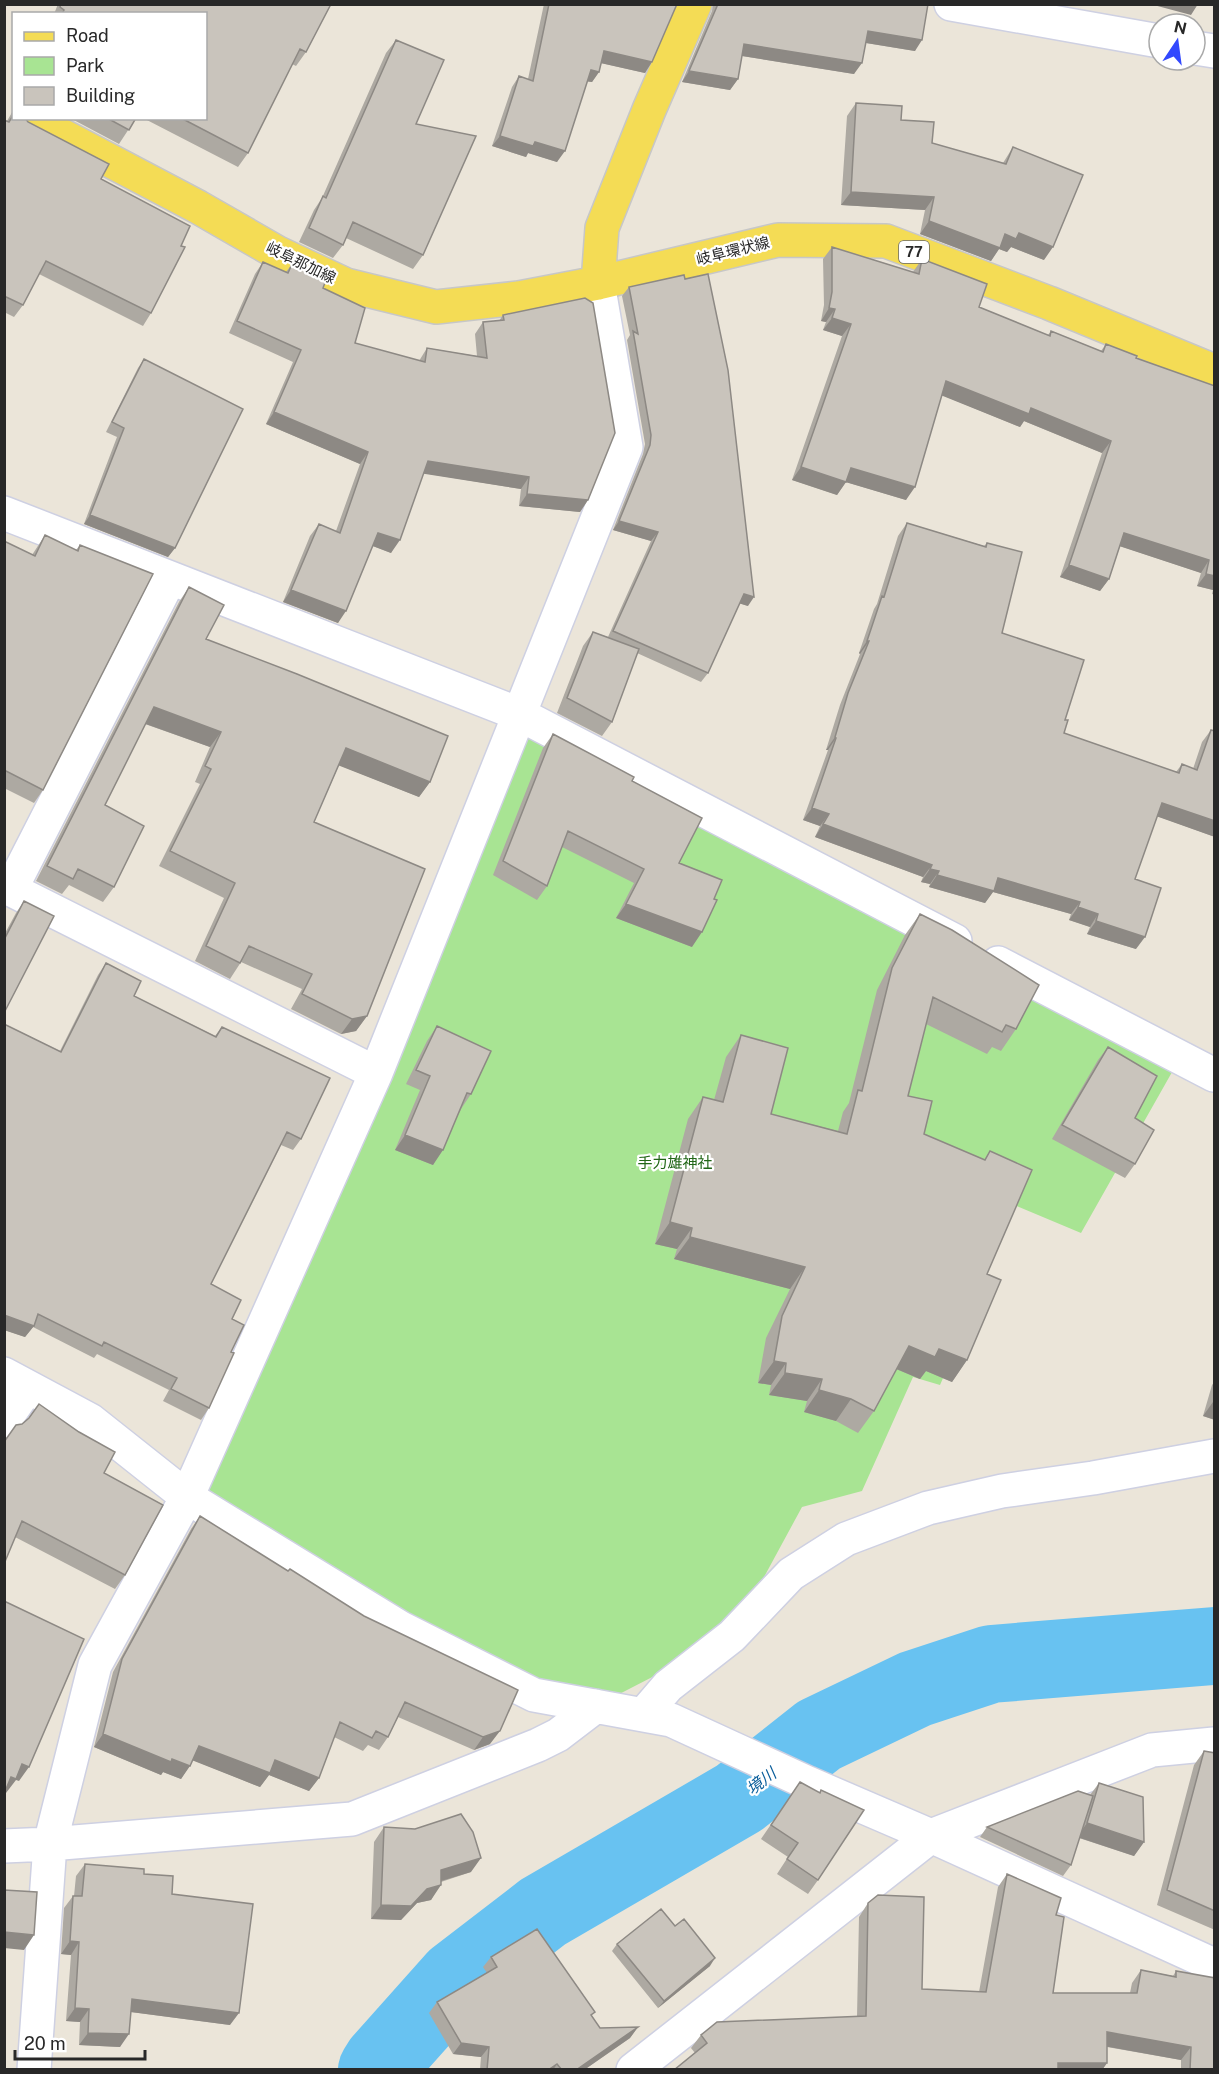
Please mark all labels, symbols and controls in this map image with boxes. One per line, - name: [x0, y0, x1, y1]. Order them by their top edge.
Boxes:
- legend: [12, 12, 207, 120]
- north arrow: [1147, 12, 1207, 72]
- text: N: [1172, 17, 1188, 39]
- text: Road: [66, 25, 109, 46]
- text: Park: [66, 55, 104, 76]
- text: Building: [66, 85, 135, 106]
- street label: 岐阜環状線: [694, 233, 771, 268]
- street label: 岐阜那加線: [264, 238, 339, 287]
- road number: 77: [899, 241, 929, 263]
- park label: 手力雄神社: [637, 1154, 713, 1171]
- water label: 境川: [743, 1763, 781, 1799]
- scale bar: [15, 2023, 146, 2061]
- text: 20 m: [24, 2033, 66, 2054]

